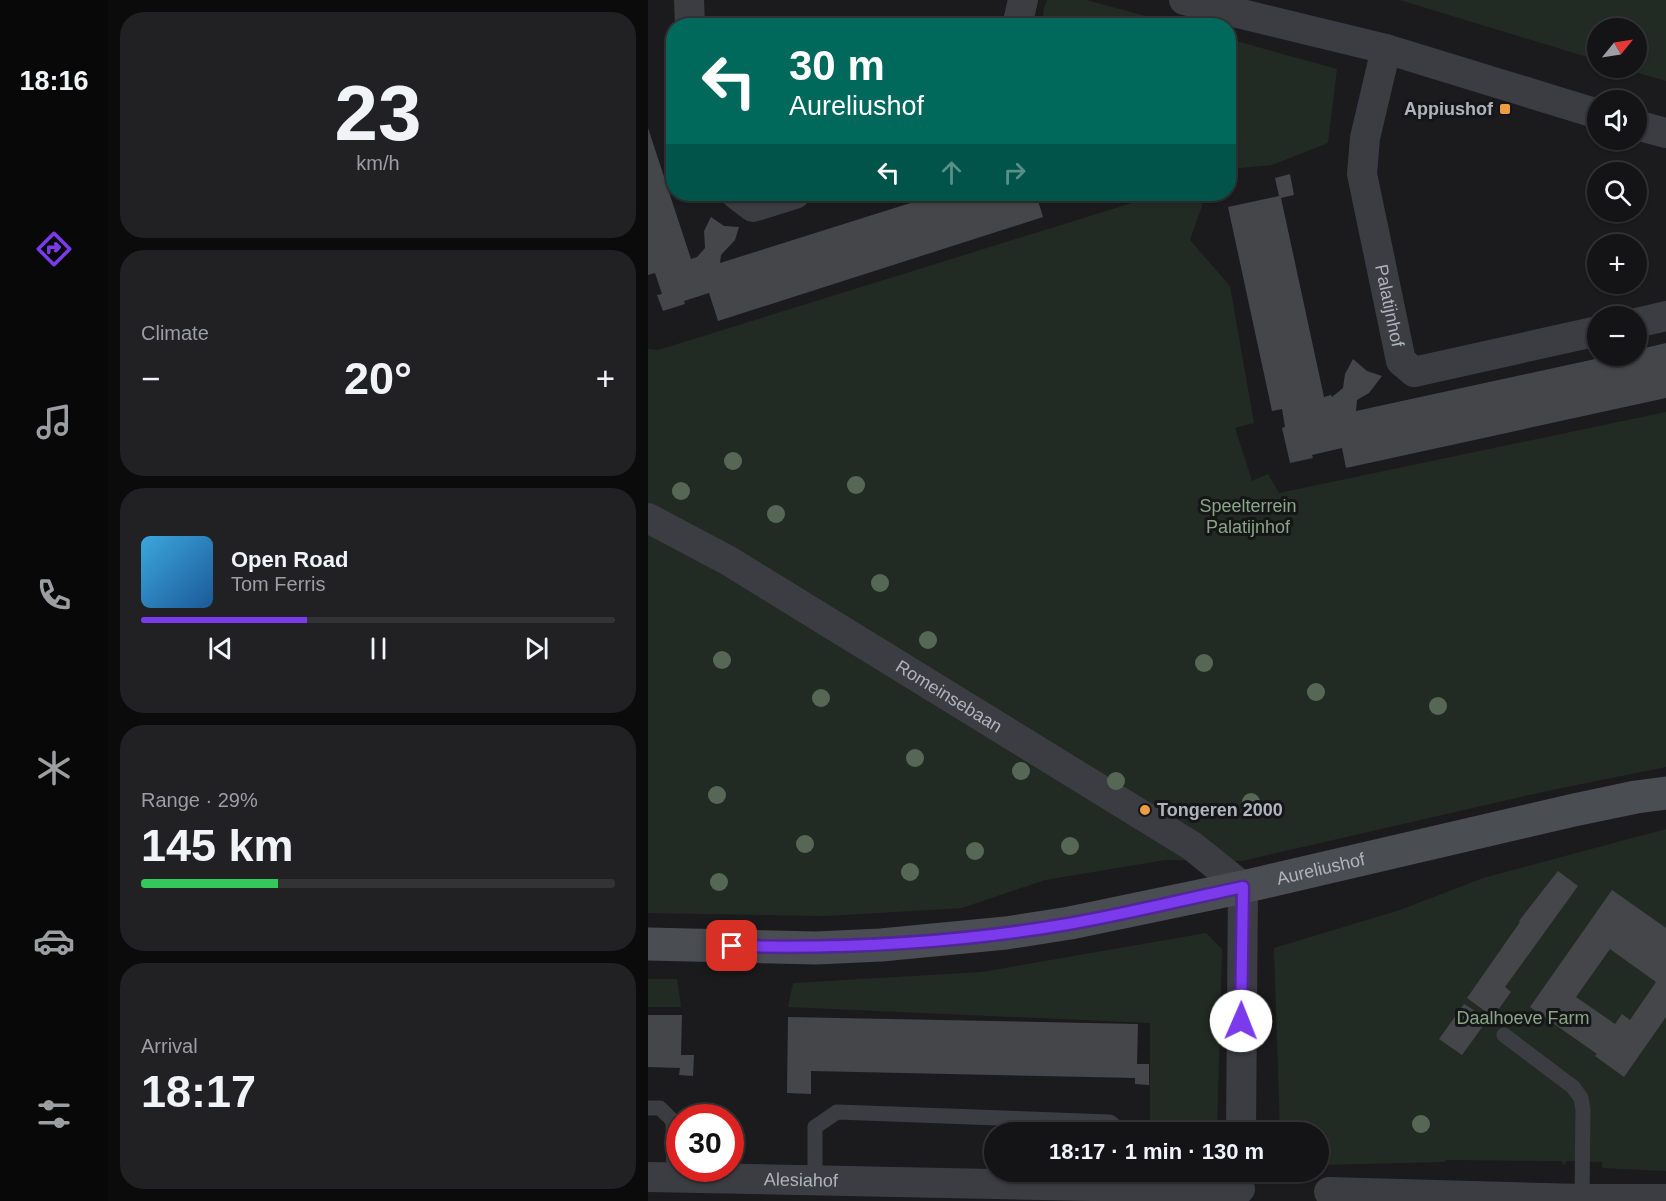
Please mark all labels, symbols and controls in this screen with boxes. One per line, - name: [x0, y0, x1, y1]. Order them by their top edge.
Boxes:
- north arrow: [1587, 18, 1647, 78]
- map controls: [1587, 18, 1647, 366]
- icon: left: [690, 42, 768, 120]
- text: 30 m: [789, 42, 885, 89]
- text: 18:16: [19, 66, 89, 96]
- text: 23: [335, 69, 421, 157]
- button: sound: [1587, 90, 1647, 150]
- text: Aureliushof: [789, 91, 924, 121]
- place label: Appiushof: [1404, 99, 1494, 119]
- marker: Appiushof: [1498, 102, 1512, 116]
- text: km/h: [356, 152, 400, 174]
- icon: left: [872, 156, 905, 189]
- icon: ahead: [935, 156, 968, 189]
- icon: right: [998, 156, 1031, 189]
- button: search: [1587, 162, 1647, 222]
- icon: directions: [33, 228, 75, 270]
- button: +: [1587, 234, 1647, 294]
- street label: Palatijnhof: [1371, 262, 1408, 350]
- button: −: [1587, 306, 1647, 366]
- text: Climate: [141, 322, 209, 344]
- text: 20°: [344, 353, 412, 404]
- text: −: [141, 360, 160, 397]
- text: +: [596, 360, 615, 397]
- icon: music: [33, 401, 75, 443]
- park label: Speelterrein Palatijnhof: [1199, 496, 1297, 537]
- text: Open Road: [231, 547, 348, 572]
- text: Tom Ferris: [231, 573, 325, 595]
- icon: phone: [33, 574, 75, 616]
- icon: previous: [204, 632, 237, 665]
- icon: pause: [362, 632, 395, 665]
- icon: next: [520, 632, 553, 665]
- street label: Romeinsebaan: [892, 656, 1006, 737]
- icon: climate: [33, 747, 75, 789]
- text: Range · 29%: [141, 789, 258, 811]
- place label: Tongeren 2000: [1157, 800, 1283, 820]
- marker: Tongeren 2000: [1138, 803, 1152, 817]
- text: 145 km: [141, 820, 294, 871]
- street label: Aureliushof: [1275, 849, 1368, 889]
- icon: car: [33, 920, 75, 962]
- pin: [706, 920, 757, 971]
- icon: arrive: [715, 929, 748, 962]
- position arrow: [1209, 989, 1273, 1053]
- park label: Daalhoeve Farm: [1456, 1008, 1590, 1028]
- text: Arrival: [141, 1035, 198, 1057]
- text: 18:17: [141, 1066, 256, 1117]
- icon: filters: [33, 1093, 75, 1135]
- speed limit sign: 30: [666, 1104, 744, 1182]
- text: 18:17 · 1 min · 130 m: [1049, 1139, 1264, 1164]
- street label: Alesiahof: [764, 1169, 839, 1191]

